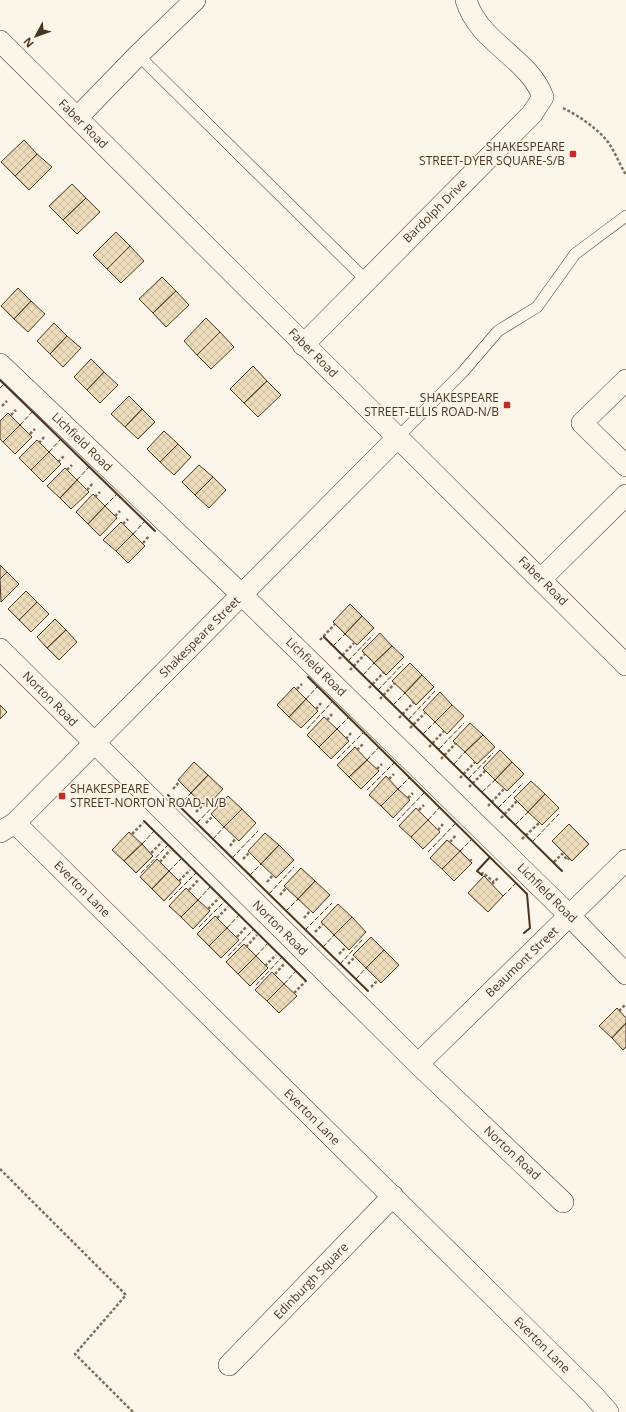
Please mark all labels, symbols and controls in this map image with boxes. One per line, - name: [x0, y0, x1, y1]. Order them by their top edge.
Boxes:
- north arrow: [16, 16, 56, 56]
- text: N: [19, 35, 37, 51]
- street label: Faber Road: [55, 95, 112, 152]
- place label: SHAKESPEARE STREET-DYER SQUARE-S/B: [419, 138, 565, 169]
- marker: SHAKESPEARE STREET-DYER SQUARE-S/B: [568, 149, 578, 159]
- street label: Bardolph Drive: [399, 175, 471, 246]
- street label: Faber Road: [285, 324, 342, 381]
- place label: SHAKESPEARE STREET-ELLIS ROAD-N/B: [364, 389, 499, 420]
- marker: SHAKESPEARE STREET-ELLIS ROAD-N/B: [502, 400, 512, 410]
- street label: Lichfield Road: [48, 408, 116, 475]
- street label: Faber Road: [515, 552, 572, 609]
- street label: Shakespeare Street: [155, 592, 244, 681]
- street label: Lichfield Road: [282, 633, 350, 700]
- street label: Norton Road: [19, 667, 82, 730]
- place label: SHAKESPEARE STREET-NORTON ROAD-N/B: [70, 780, 227, 811]
- marker: SHAKESPEARE STREET-NORTON ROAD-N/B: [57, 791, 67, 801]
- street label: Everton Lane: [50, 857, 114, 921]
- street label: Lichfield Road: [514, 859, 581, 926]
- street label: Norton Road: [249, 896, 312, 959]
- street label: Beaumont Street: [482, 922, 562, 1001]
- street label: Everton Lane: [280, 1085, 344, 1149]
- street label: Norton Road: [480, 1122, 544, 1183]
- street label: Edinburgh Square: [270, 1238, 352, 1323]
- street label: Everton Lane: [510, 1313, 574, 1377]

